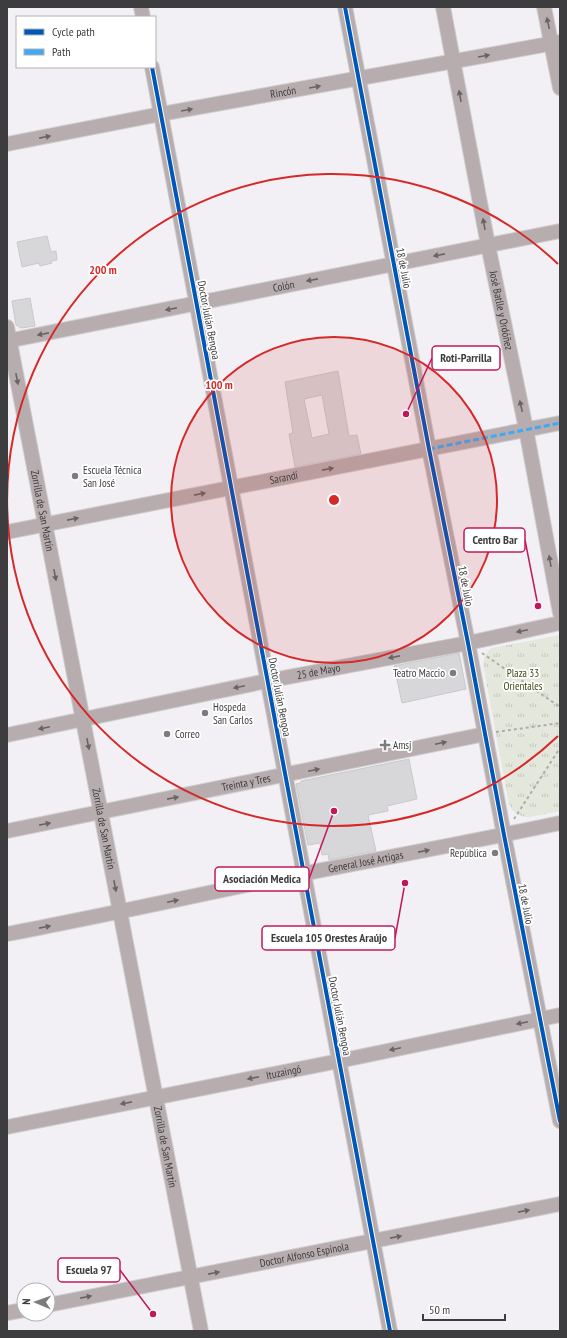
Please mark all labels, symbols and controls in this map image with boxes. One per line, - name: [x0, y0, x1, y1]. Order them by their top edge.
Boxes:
- legend: [16, 16, 156, 68]
- one-way arrow: [544, 16, 550, 29]
- text: Cycle path: [52, 24, 95, 39]
- text: Path: [52, 44, 70, 59]
- one-way arrow: [478, 53, 490, 59]
- street label: Rincón: [269, 83, 297, 101]
- one-way arrow: [309, 84, 321, 90]
- one-way arrow: [457, 90, 463, 102]
- one-way arrow: [181, 107, 193, 113]
- one-way arrow: [39, 133, 51, 139]
- one-way arrow: [481, 218, 487, 230]
- street label: 18 de Julio: [393, 247, 415, 290]
- one-way arrow: [433, 252, 445, 258]
- text: 200 m: [89, 262, 117, 277]
- street label: José Batlle y Ordóñez: [486, 268, 517, 351]
- street label: Colón: [272, 277, 296, 295]
- one-way arrow: [306, 278, 318, 284]
- street label: Doctor Julián Bengoa: [195, 279, 223, 361]
- one-way arrow: [165, 306, 177, 312]
- one-way arrow: [37, 331, 49, 337]
- callout: Roti-Parrilla: [432, 346, 500, 370]
- text: Roti-Parrilla: [440, 350, 492, 365]
- one-way arrow: [15, 373, 21, 385]
- text: 100 m: [205, 377, 233, 392]
- one-way arrow: [518, 400, 524, 412]
- place label: Escuela Técnica San José: [83, 463, 142, 490]
- one-way arrow: [322, 465, 334, 471]
- street label: Sarandí: [268, 468, 300, 487]
- street label: Zorrilla de San Martín: [28, 469, 57, 553]
- marker: Escuela Técnica San José: [70, 471, 80, 481]
- one-way arrow: [194, 490, 206, 496]
- centre of rings: [327, 493, 341, 507]
- one-way arrow: [67, 516, 79, 522]
- callout: Centro Bar: [464, 528, 525, 552]
- text: Centro Bar: [473, 532, 518, 547]
- one-way arrow: [547, 555, 553, 567]
- street label: 18 de Julio: [455, 565, 477, 608]
- one-way arrow: [53, 569, 59, 581]
- one-way arrow: [516, 629, 528, 635]
- one-way arrow: [388, 654, 401, 660]
- street label: Doctor Julián Bengoa: [266, 656, 294, 738]
- street label: 25 de Mayo: [296, 660, 342, 682]
- place label: Teatro Maccio: [393, 666, 445, 680]
- park label: Plaza 33 Orientales: [503, 666, 543, 693]
- marker: Teatro Maccio: [448, 668, 458, 678]
- one-way arrow: [233, 685, 246, 691]
- place label: Hospeda San Carlos: [213, 700, 253, 727]
- marker: Hospeda San Carlos: [200, 708, 210, 718]
- one-way arrow: [37, 725, 50, 731]
- place label: Correo: [175, 727, 200, 741]
- marker: Correo: [162, 729, 172, 739]
- one-way arrow: [85, 738, 91, 750]
- place label: Amsj: [393, 738, 411, 752]
- marker: Amsj: [380, 740, 390, 750]
- one-way arrow: [435, 740, 447, 746]
- one-way arrow: [308, 766, 320, 772]
- street label: Treinta y Tres: [220, 771, 272, 794]
- street label: Zorrilla de San Martín: [89, 787, 119, 871]
- one-way arrow: [167, 795, 179, 801]
- one-way arrow: [39, 820, 51, 826]
- place label: República: [450, 846, 487, 860]
- one-way arrow: [418, 847, 430, 853]
- street label: General José Artigas: [327, 848, 405, 876]
- marker: República: [490, 848, 500, 858]
- callout: Asociación Medica: [215, 867, 309, 891]
- text: Asociación Medica: [222, 871, 301, 886]
- one-way arrow: [112, 880, 118, 892]
- street label: 18 de Julio: [515, 883, 537, 926]
- one-way arrow: [167, 898, 179, 904]
- one-way arrow: [39, 924, 51, 930]
- callout: Escuela 105 Orestes Araújo: [262, 926, 395, 950]
- text: Escuela 105 Orestes Araújo: [271, 930, 388, 945]
- street label: Doctor Julián Bengoa: [326, 975, 354, 1057]
- one-way arrow: [516, 1020, 528, 1026]
- one-way arrow: [388, 1047, 401, 1053]
- street label: Ituzaingó: [265, 1062, 303, 1082]
- one-way arrow: [247, 1075, 260, 1081]
- one-way arrow: [120, 1100, 132, 1106]
- street label: Zorrilla de San Martín: [151, 1105, 180, 1189]
- one-way arrow: [518, 1208, 530, 1214]
- one-way arrow: [390, 1233, 403, 1239]
- street label: Doctor Alfonso Espínola: [258, 1239, 350, 1270]
- callout: Escuela 97: [58, 1258, 120, 1282]
- text: Escuela 97: [66, 1262, 112, 1277]
- one-way arrow: [208, 1269, 220, 1275]
- north arrow: [16, 1282, 56, 1322]
- one-way arrow: [80, 1294, 92, 1300]
- scale bar: [423, 1296, 505, 1322]
- text: N: [19, 1298, 33, 1305]
- text: 50 m: [429, 1302, 450, 1317]

